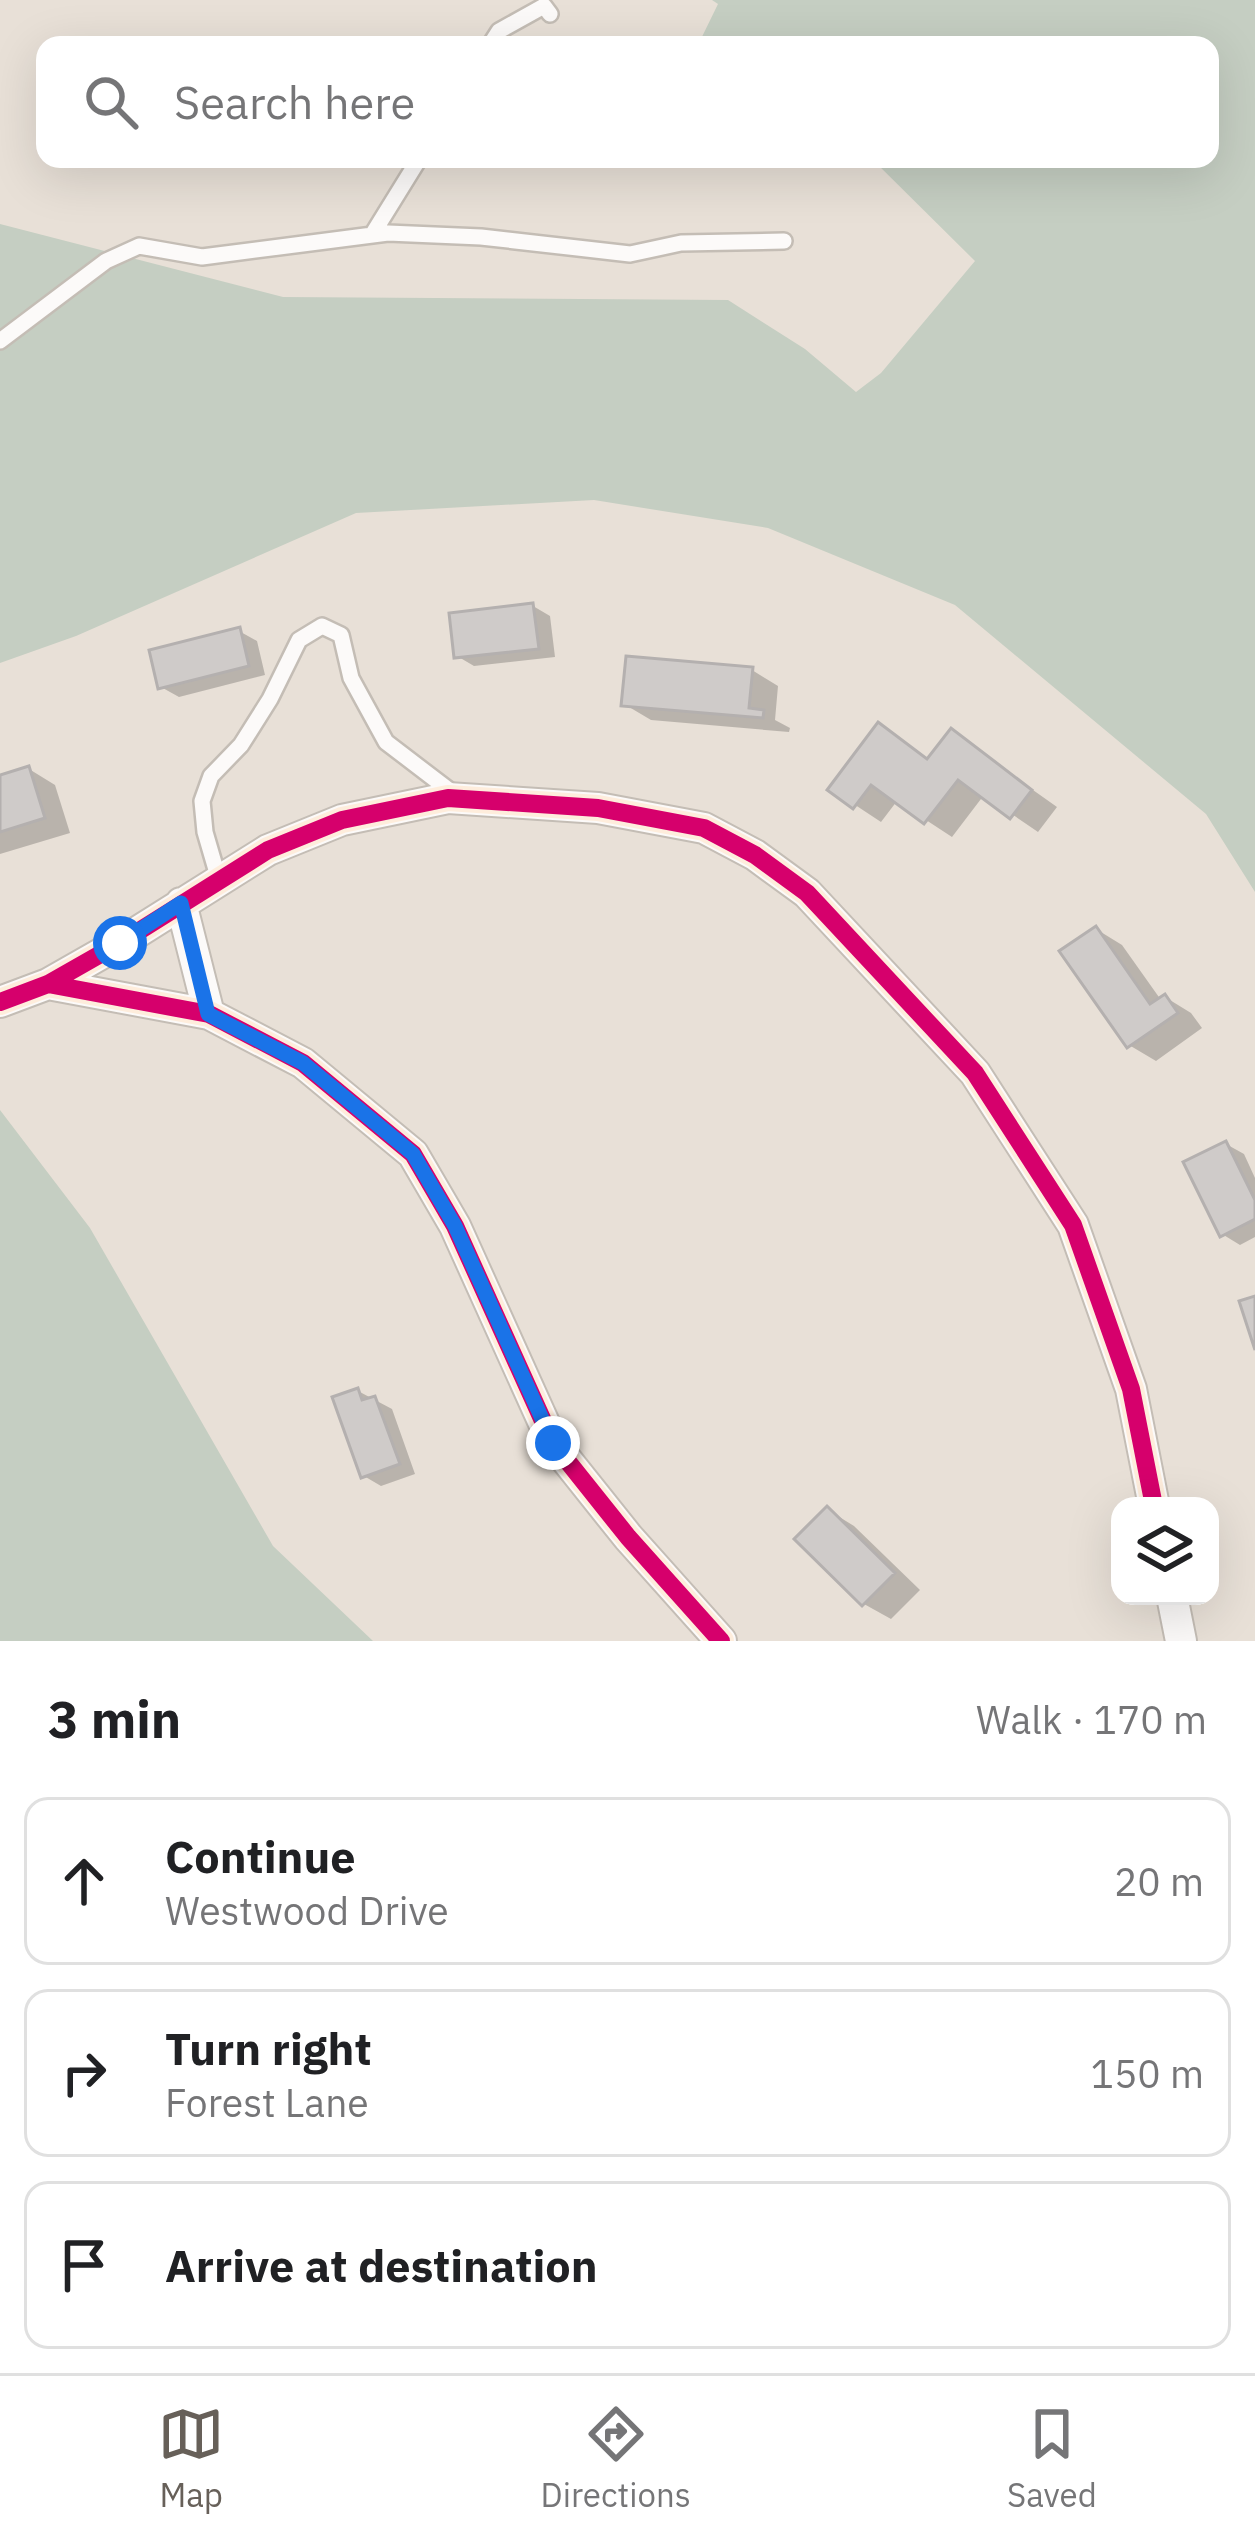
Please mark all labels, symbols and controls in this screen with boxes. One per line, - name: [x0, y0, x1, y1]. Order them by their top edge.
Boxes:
- search box: [36, 36, 1219, 168]
- icon: search: [78, 69, 144, 135]
- text: Search here: [174, 73, 415, 131]
- route start: [93, 916, 147, 970]
- route end: [526, 1416, 580, 1470]
- map controls: [1111, 1497, 1219, 1605]
- button: layers: [1111, 1497, 1219, 1605]
- text: 3 min: [48, 1686, 181, 1752]
- text: Walk · 170 m: [976, 1694, 1207, 1745]
- text: Continue: [165, 1827, 356, 1885]
- icon: ahead: [51, 1848, 117, 1914]
- text: 20 m: [1114, 1856, 1204, 1907]
- text: Westwood Drive: [165, 1885, 449, 1936]
- text: Turn right: [165, 2019, 372, 2077]
- icon: right: [51, 2040, 117, 2106]
- text: 150 m: [1091, 2048, 1204, 2099]
- text: Forest Lane: [165, 2077, 369, 2128]
- icon: arrive: [51, 2232, 117, 2298]
- text: Arrive at destination: [165, 2236, 598, 2294]
- tab: Map: [158, 2401, 224, 2516]
- tab: Directions: [541, 2401, 691, 2516]
- tab: Saved: [1007, 2401, 1097, 2516]

